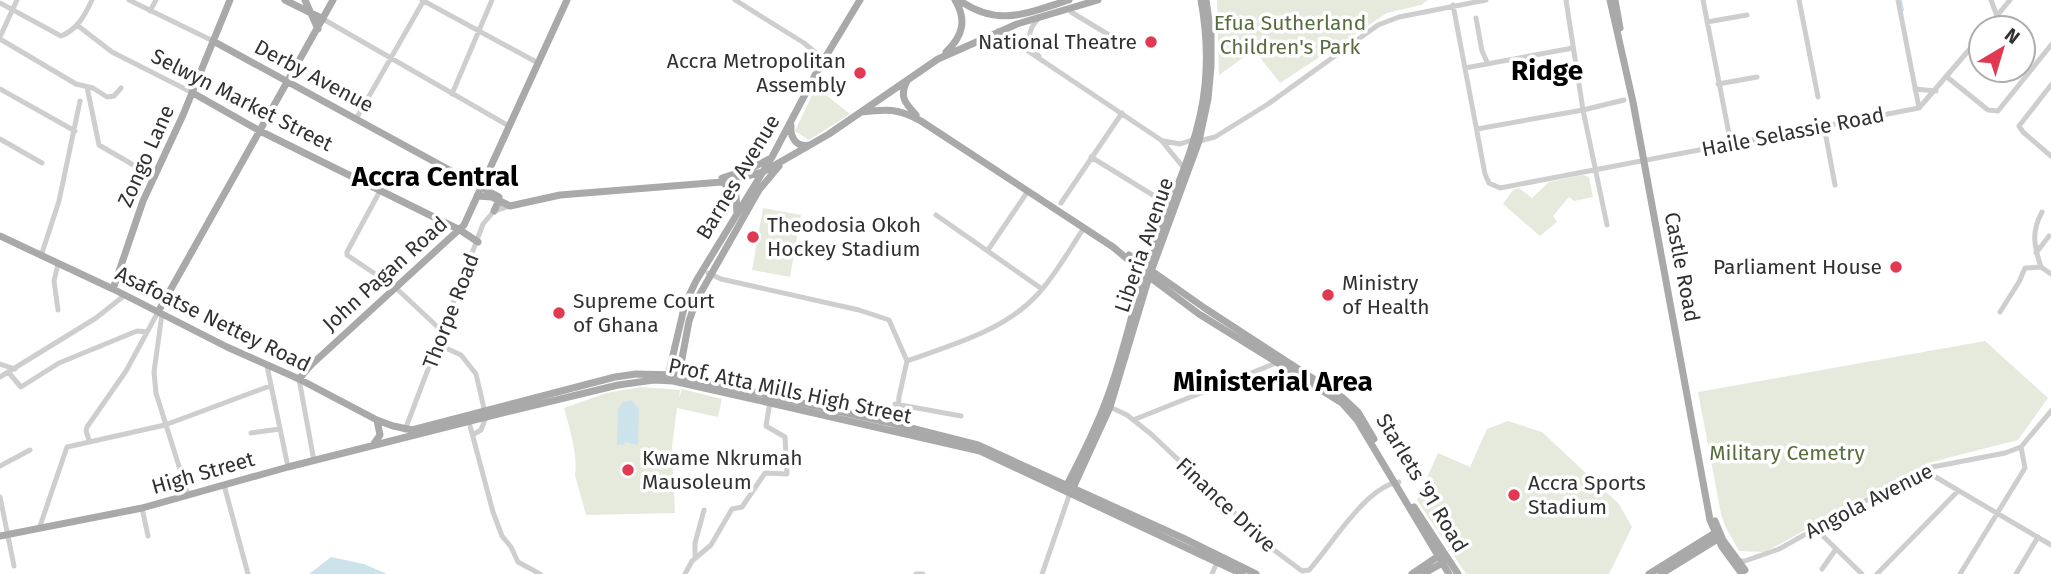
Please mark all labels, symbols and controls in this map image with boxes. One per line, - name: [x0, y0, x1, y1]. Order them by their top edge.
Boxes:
- park label: Efua Sutherland Children's Park: [1214, 10, 1366, 60]
- north arrow: [1967, 14, 2037, 84]
- text: N: [2000, 23, 2024, 49]
- place label: National Theatre: [978, 29, 1137, 55]
- street label: Derby Avenue: [250, 34, 378, 118]
- marker: National Theatre: [1143, 34, 1159, 50]
- street label: Selwyn Market Street: [147, 43, 338, 157]
- place label: Accra Metropolitan Assembly: [667, 48, 847, 98]
- district label: Ridge: [1511, 54, 1583, 87]
- marker: Accra Metropolitan Assembly: [852, 65, 868, 81]
- street label: Zongo Lane: [112, 101, 180, 211]
- street label: Haile Selassie Road: [1699, 102, 1887, 162]
- street label: Barnes Avenue: [691, 110, 785, 244]
- district label: Accra Central: [351, 160, 519, 193]
- street label: Liberia Avenue: [1109, 174, 1179, 316]
- street label: Castle Road: [1659, 210, 1705, 324]
- street label: John Pagan Road: [317, 211, 453, 337]
- place label: Theodosia Okoh Hockey Stadium: [767, 212, 921, 262]
- marker: Theodosia Okoh Hockey Stadium: [745, 229, 761, 245]
- street label: Thorpe Road: [417, 250, 485, 372]
- place label: Parliament House: [1713, 254, 1882, 280]
- marker: Parliament House: [1888, 259, 1904, 275]
- street label: Asafoatse Nettey Road: [111, 260, 315, 378]
- place label: Ministry of Health: [1342, 270, 1430, 320]
- marker: Ministry of Health: [1320, 287, 1336, 303]
- place label: Supreme Court of Ghana: [573, 288, 715, 338]
- marker: Supreme Court of Ghana: [551, 305, 567, 321]
- street label: Prof. Atta Mills High Street: [666, 352, 914, 430]
- district label: Ministerial Area: [1173, 365, 1373, 398]
- street label: Starlets '91 Road: [1370, 409, 1474, 557]
- park label: Military Cemetry: [1709, 440, 1865, 466]
- place label: Kwame Nkrumah Mausoleum: [642, 445, 803, 495]
- street label: High Street: [148, 446, 258, 500]
- street label: Finance Drive: [1171, 452, 1281, 558]
- street label: Angola Avenue: [1801, 458, 1937, 544]
- marker: Kwame Nkrumah Mausoleum: [620, 462, 636, 478]
- place label: Accra Sports Stadium: [1528, 470, 1646, 520]
- marker: Accra Sports Stadium: [1506, 487, 1522, 503]

